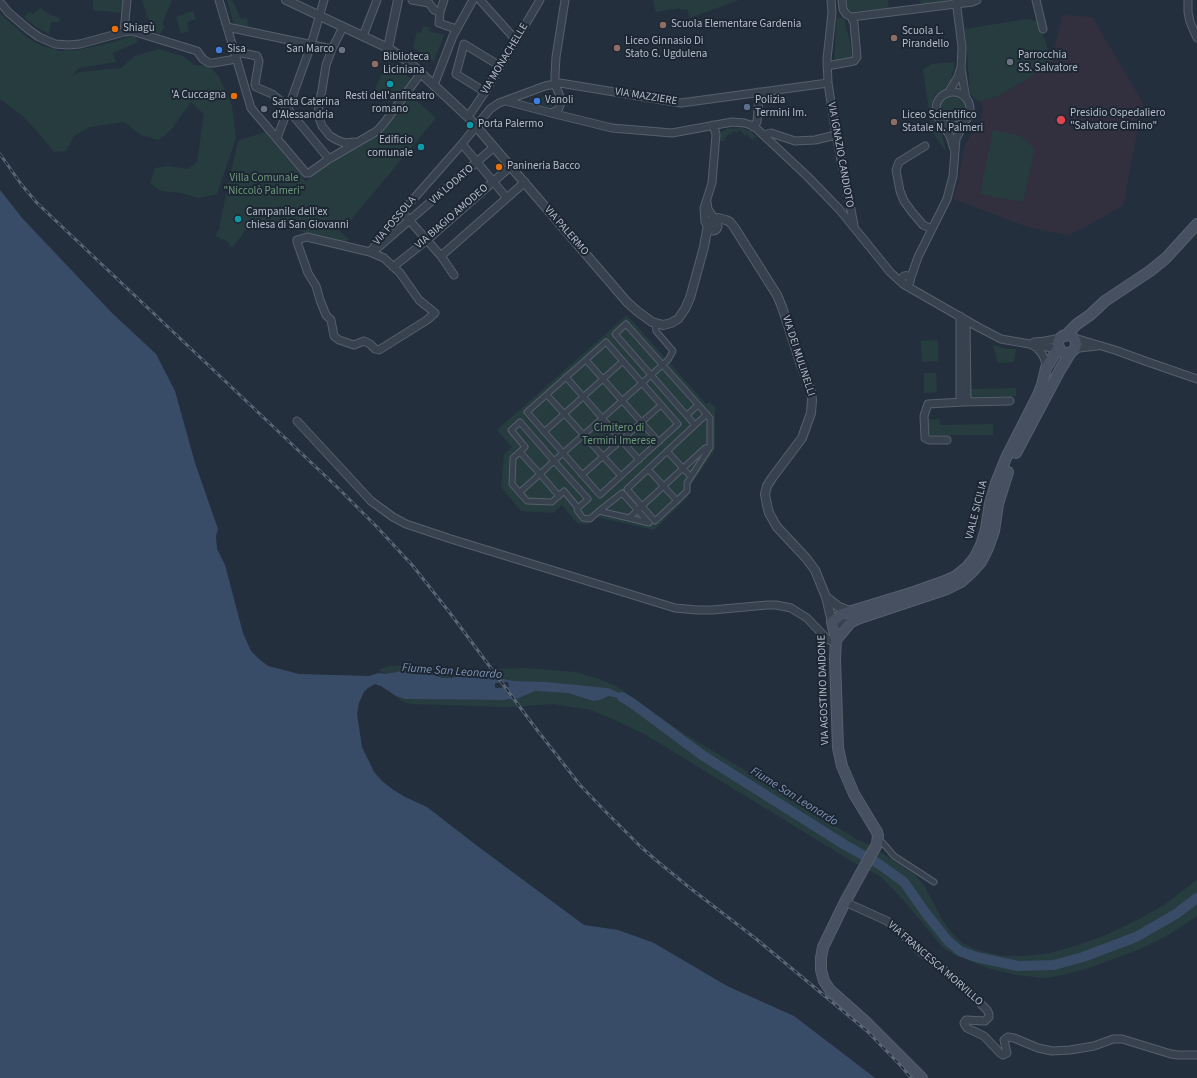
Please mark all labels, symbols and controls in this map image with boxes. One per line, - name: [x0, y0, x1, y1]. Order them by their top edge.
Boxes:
- place label: Scuola Elementare Gardenia: [671, 18, 801, 32]
- marker: Scuola Elementare Gardenia: [658, 20, 668, 30]
- street label: VIA MONACHELLE: [479, 21, 531, 97]
- place label: Shiagù: [123, 22, 155, 36]
- marker: Shiagù: [110, 24, 120, 34]
- place label: Scuola L. Pirandello: [902, 25, 949, 51]
- marker: Scuola L. Pirandello: [889, 33, 899, 43]
- place label: Liceo Ginnasio Di Stato G. Ugdulena: [625, 35, 707, 61]
- place label: Sisa: [227, 43, 246, 57]
- place label: San Marco: [286, 43, 334, 57]
- marker: Liceo Ginnasio Di Stato G. Ugdulena: [612, 43, 622, 53]
- marker: Sisa: [214, 45, 224, 55]
- marker: San Marco: [337, 45, 347, 55]
- place label: Parrocchia SS. Salvatore: [1018, 49, 1078, 75]
- place label: Biblioteca Liciniana: [383, 51, 429, 77]
- marker: Parrocchia SS. Salvatore: [1005, 57, 1015, 67]
- marker: Biblioteca Liciniana: [370, 59, 380, 69]
- marker: Resti dell'anfiteatro romano: [385, 79, 395, 89]
- street label: VIA MAZZIERE: [614, 86, 678, 108]
- place label: 'A Cuccagna: [171, 89, 226, 103]
- place label: Resti dell'anfiteatro romano: [345, 90, 435, 116]
- marker: 'A Cuccagna: [229, 91, 239, 101]
- place label: Vanoli: [545, 94, 573, 108]
- place label: Polizia Termini Im.: [755, 94, 807, 120]
- place label: Santa Caterina d'Alessandria: [272, 96, 339, 122]
- marker: Vanoli: [532, 96, 542, 106]
- street label: VIA IGNAZIO CANDIOTO: [824, 101, 856, 209]
- marker: Polizia Termini Im.: [742, 102, 752, 112]
- marker: Santa Caterina d'Alessandria: [259, 104, 269, 114]
- place label: Presidio Ospedaliero "Salvatore Cimino": [1070, 107, 1165, 133]
- place label: Liceo Scientifico Statale N. Palmeri: [902, 109, 983, 135]
- marker: Presidio Ospedaliero "Salvatore Cimino": [1055, 114, 1067, 126]
- marker: Liceo Scientifico Statale N. Palmeri: [889, 117, 899, 127]
- place label: Porta Palermo: [478, 118, 543, 132]
- marker: Porta Palermo: [465, 120, 475, 130]
- place label: Edificio comunale: [367, 134, 413, 160]
- marker: Edificio comunale: [416, 142, 426, 152]
- place label: Panineria Bacco: [507, 160, 580, 174]
- street label: VIA LODATO: [427, 162, 477, 208]
- marker: Panineria Bacco: [494, 162, 504, 172]
- park label: Villa Comunale "Niccolò Palmeri": [224, 172, 304, 198]
- street label: VIA BIAGIO AMODEO: [413, 182, 491, 252]
- street label: VIA FOSSOLA: [371, 194, 419, 248]
- street label: VIA PALERMO: [541, 204, 591, 258]
- place label: Campanile dell'ex chiesa di San Giovanni: [246, 206, 349, 232]
- marker: Campanile dell'ex chiesa di San Giovanni: [233, 214, 243, 224]
- street label: VIA DEI MULINELLI: [779, 314, 817, 398]
- park label: Cimitero di Termini Imerese: [582, 422, 656, 448]
- street label: VIALE SICILIA: [963, 479, 991, 541]
- street label: VIA AGOSTINO DAIDONE: [815, 635, 833, 745]
- water label: Fiume San Leonardo: [401, 661, 503, 683]
- water label: Fiume San Leonardo: [748, 764, 840, 830]
- street label: VIA FRANCESCA MORVILLO: [885, 919, 985, 1009]

